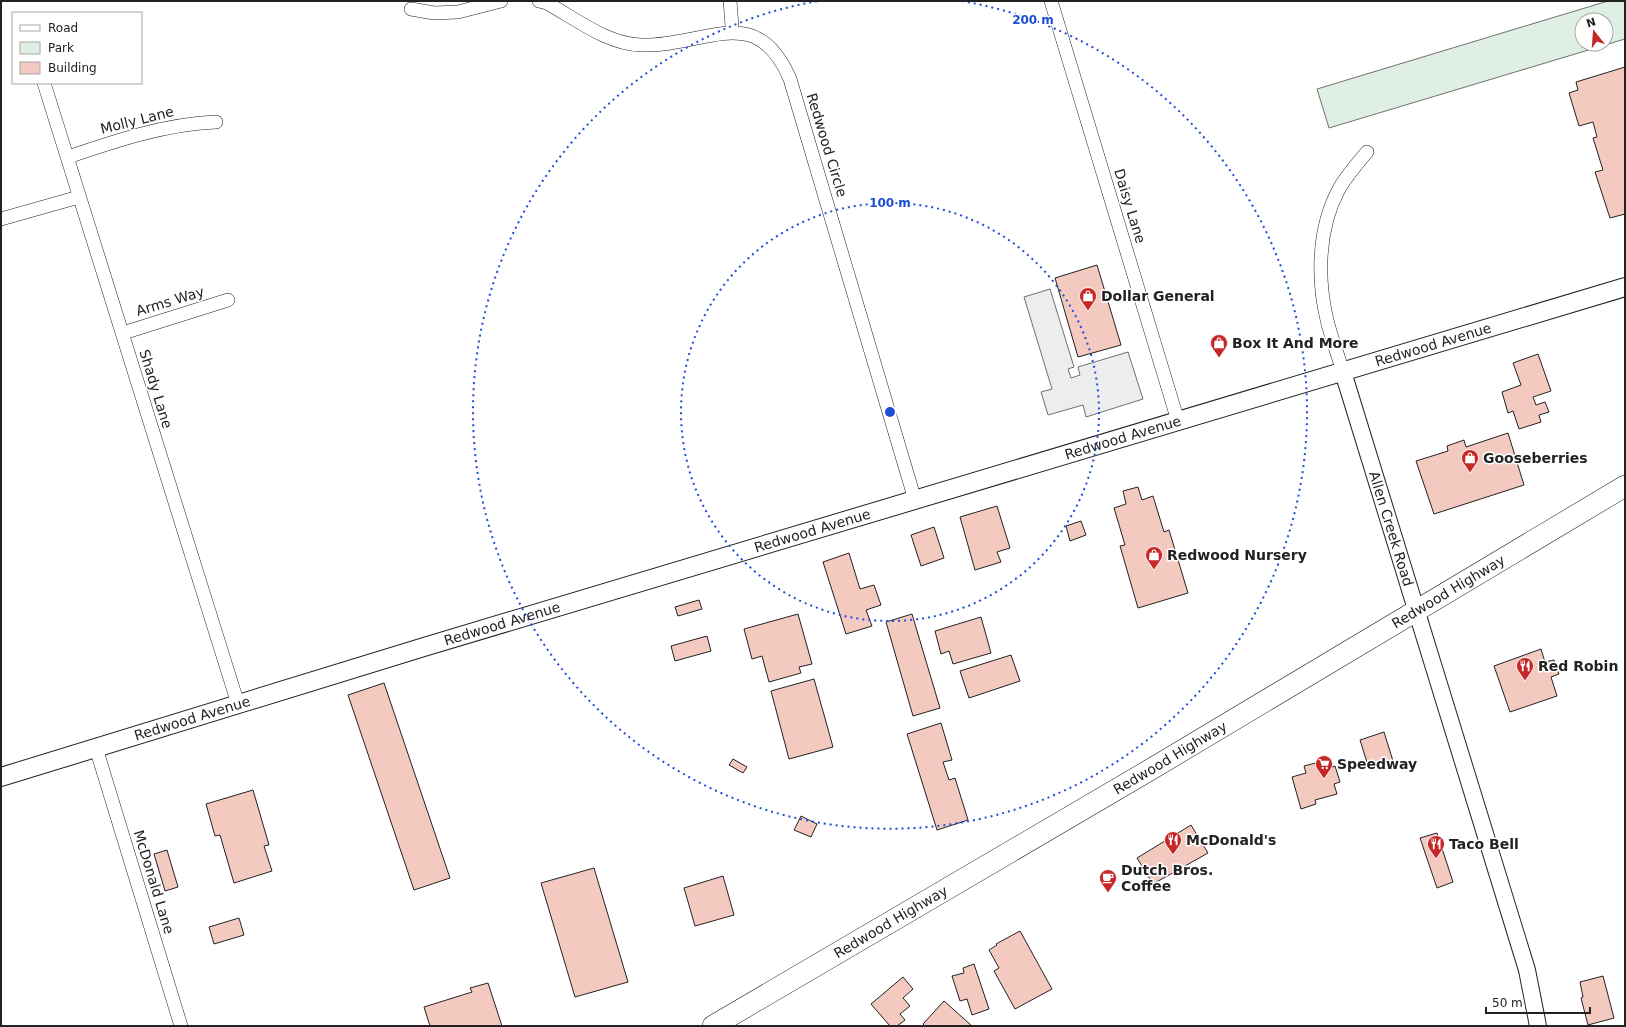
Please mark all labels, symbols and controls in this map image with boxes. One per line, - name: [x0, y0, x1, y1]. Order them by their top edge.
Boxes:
- legend: [12, 12, 142, 84]
- north arrow: [1574, 12, 1614, 52]
- text: 200 m: [1012, 13, 1054, 27]
- text: N: [1585, 15, 1598, 30]
- text: Road: [48, 21, 78, 35]
- text: Park: [48, 41, 74, 55]
- text: Building: [48, 61, 97, 75]
- street label: Redwood Circle: [804, 91, 850, 199]
- street label: Molly Lane: [99, 103, 175, 137]
- street label: Daisy Lane: [1111, 167, 1149, 245]
- text: 100 m: [869, 196, 911, 210]
- street label: Arms Way: [134, 283, 206, 319]
- shop icon: Dollar General: [1078, 286, 1098, 311]
- place label: Dollar General: [1101, 288, 1215, 304]
- street label: Redwood Avenue: [1373, 320, 1493, 370]
- shop icon: Box It And More: [1209, 333, 1229, 358]
- place label: Box It And More: [1232, 335, 1359, 351]
- street label: Shady Lane: [136, 348, 176, 430]
- centre of rings: [883, 405, 897, 419]
- street label: Redwood Avenue: [1063, 413, 1183, 463]
- shop icon: Gooseberries: [1460, 448, 1480, 473]
- place label: Gooseberries: [1483, 450, 1588, 466]
- street label: Allen Creek Road: [1366, 469, 1416, 588]
- street label: Redwood Avenue: [752, 506, 872, 556]
- shop icon: Redwood Nursery: [1144, 545, 1164, 570]
- place label: Redwood Nursery: [1167, 547, 1307, 563]
- street label: Redwood Highway: [1389, 552, 1508, 632]
- street label: Redwood Avenue: [442, 599, 562, 649]
- restaurant icon: Red Robin: [1515, 656, 1535, 681]
- place label: Red Robin: [1538, 658, 1618, 674]
- street label: Redwood Avenue: [132, 693, 252, 744]
- street label: Redwood Highway: [1110, 718, 1230, 798]
- supermarket icon: Speedway: [1314, 754, 1334, 779]
- place label: Speedway: [1337, 756, 1417, 772]
- street label: McDonald Lane: [131, 828, 177, 936]
- restaurant icon: McDonald's: [1163, 830, 1183, 855]
- place label: McDonald's: [1186, 832, 1276, 848]
- restaurant icon: Taco Bell: [1426, 834, 1446, 859]
- place label: Taco Bell: [1449, 836, 1519, 852]
- place label: Dutch Bros. Coffee: [1121, 862, 1213, 894]
- cafe icon: Dutch Bros. Coffee: [1098, 868, 1118, 893]
- street label: Redwood Highway: [831, 882, 950, 961]
- scale bar: [1486, 989, 1590, 1015]
- text: 50 m: [1492, 996, 1523, 1010]

